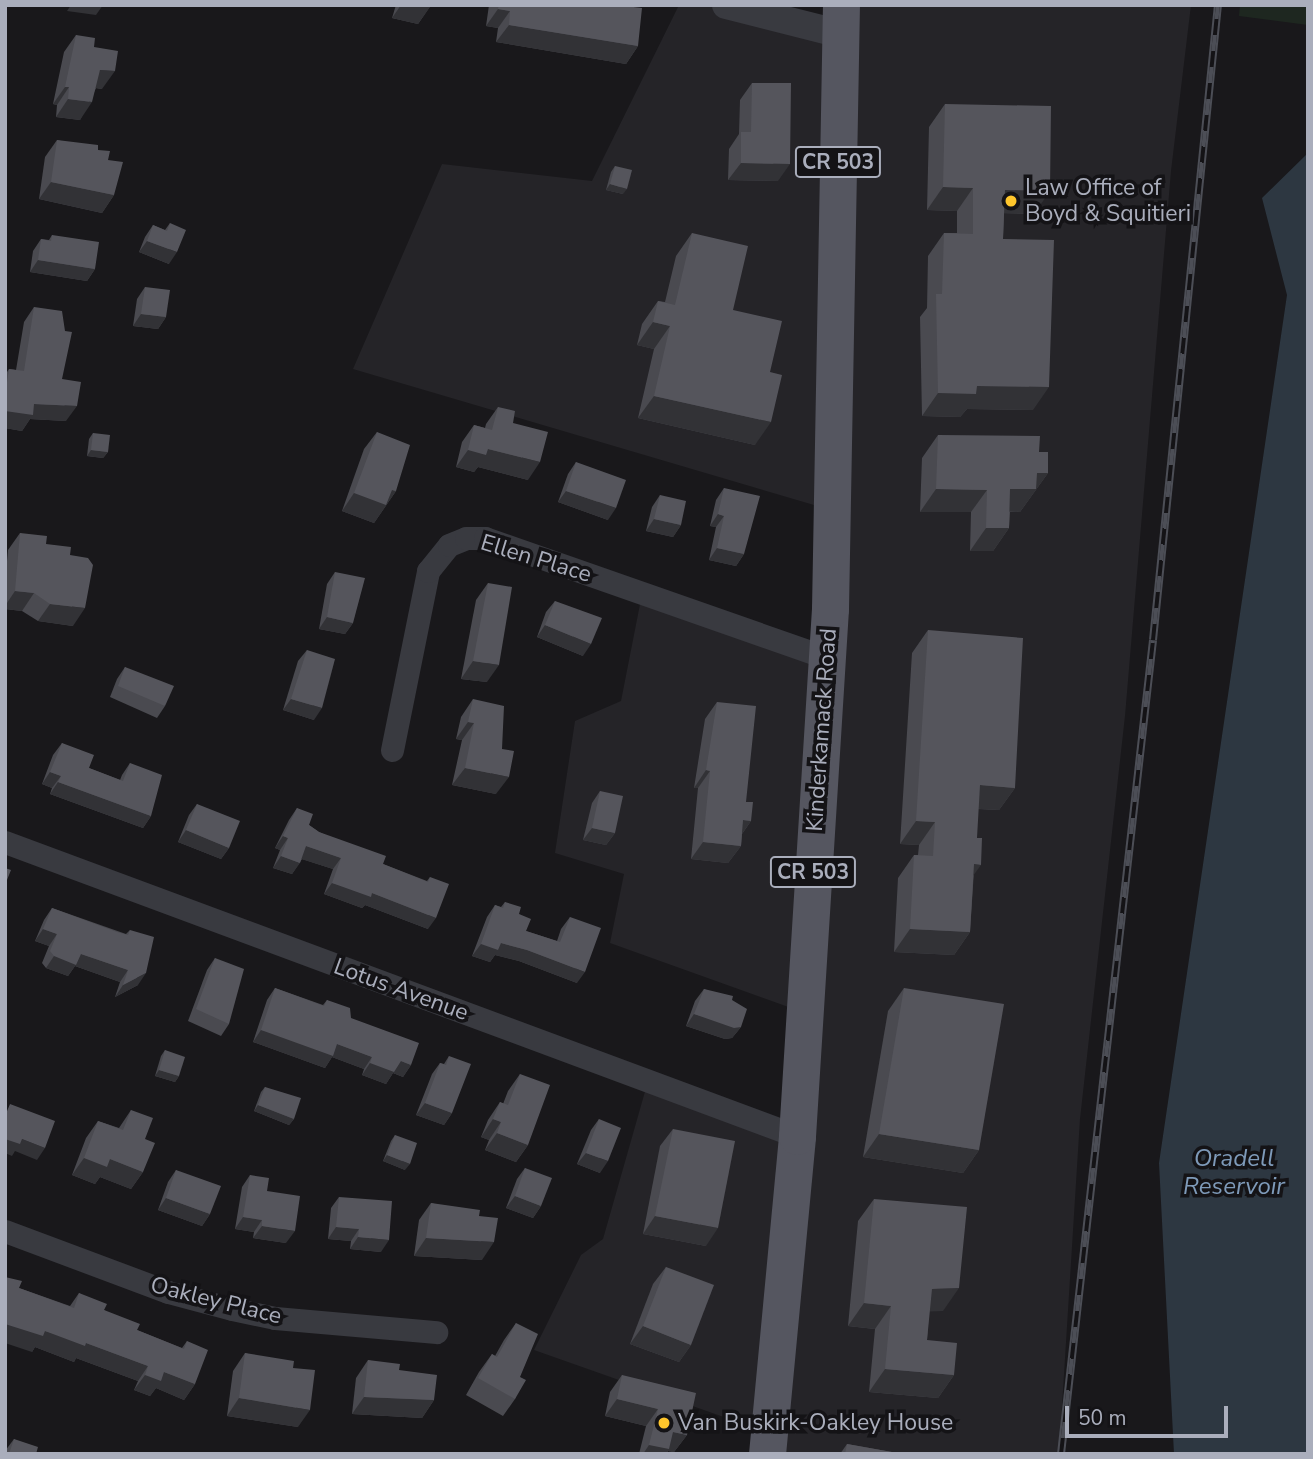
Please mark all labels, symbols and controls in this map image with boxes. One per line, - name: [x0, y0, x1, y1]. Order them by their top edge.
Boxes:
- road number: CR 503: [794, 144, 882, 180]
- place label: Law Office of Boyd & Squitieri: [1025, 174, 1191, 228]
- marker: Law Office of Boyd & Squitieri: [1003, 193, 1019, 209]
- street label: Ellen Place: [477, 529, 595, 589]
- street label: Kinderkamack Road: [801, 627, 843, 833]
- road number: CR 503: [769, 854, 857, 890]
- street label: Lotus Avenue: [330, 953, 472, 1027]
- water label: Oradell Reservoir: [1183, 1145, 1285, 1201]
- street label: Oakley Place: [148, 1271, 284, 1331]
- scale bar: [1068, 1392, 1231, 1436]
- text: 50 m: [1078, 1404, 1127, 1432]
- place label: Van Buskirk-Oakley House: [678, 1409, 953, 1437]
- marker: Van Buskirk-Oakley House: [656, 1415, 672, 1431]

